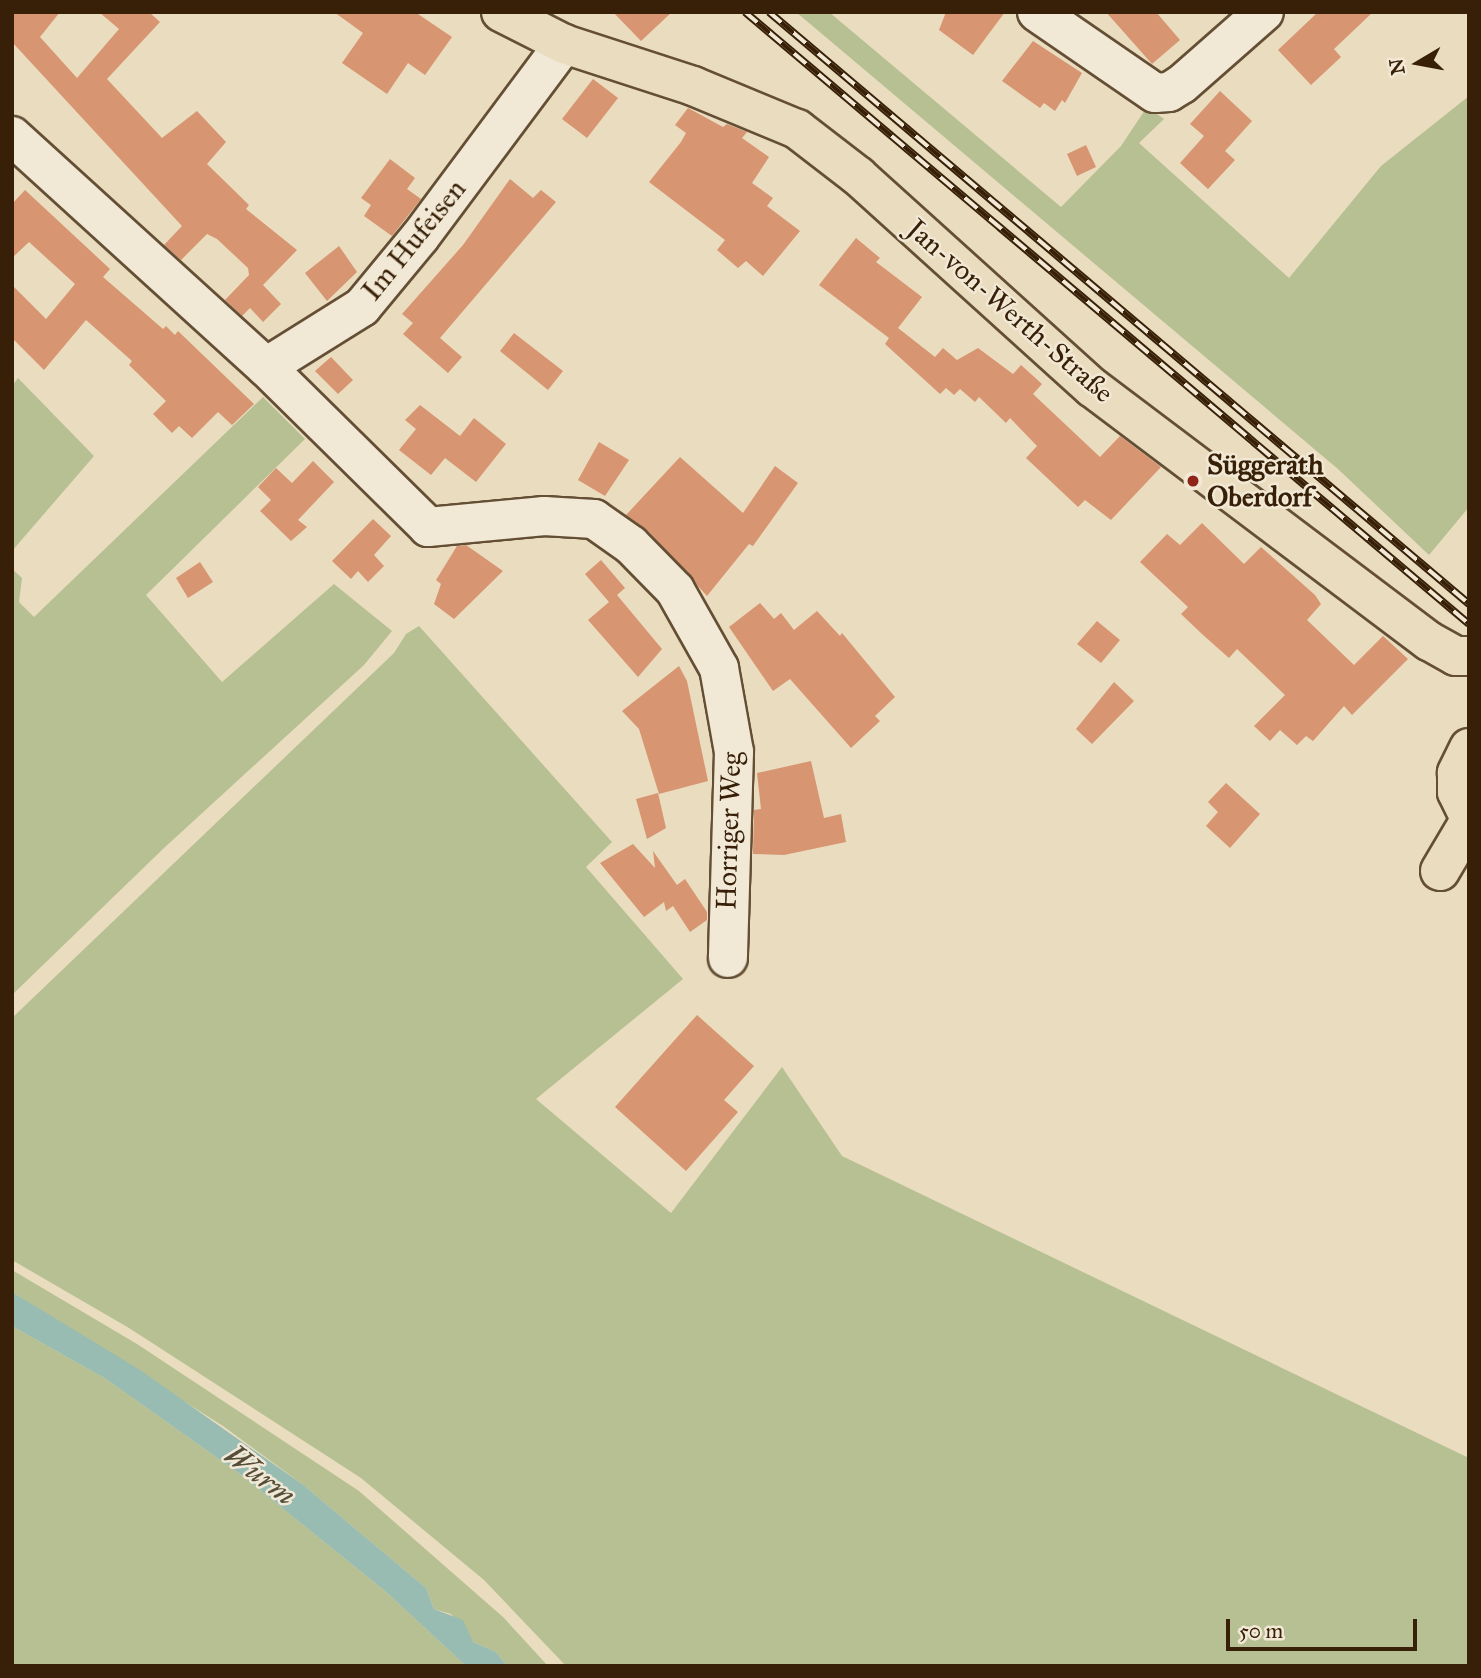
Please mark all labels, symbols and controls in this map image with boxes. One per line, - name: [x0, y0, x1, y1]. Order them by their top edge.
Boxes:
- north arrow: [1383, 28, 1453, 98]
- text: N: [1384, 57, 1410, 77]
- street label: Im Hufeisen: [355, 173, 473, 307]
- street label: Jan-von-Werth-Straße: [900, 212, 1120, 410]
- place label: Süggerath Oberdorf: [1207, 448, 1324, 514]
- marker: Süggerath Oberdorf: [1185, 473, 1201, 489]
- street label: Horriger Weg: [709, 751, 749, 911]
- water label: Wurm: [217, 1437, 303, 1513]
- scale bar: [1229, 1604, 1420, 1648]
- text: 50 m: [1239, 1618, 1283, 1644]

